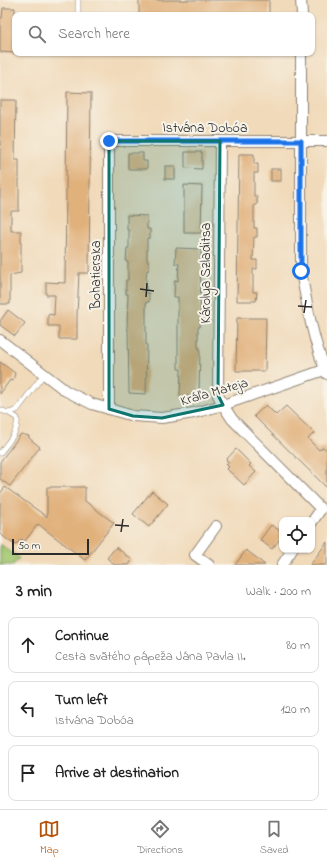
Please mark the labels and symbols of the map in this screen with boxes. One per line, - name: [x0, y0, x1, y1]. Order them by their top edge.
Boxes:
- street label: Istvána Dobóa: [163, 118, 247, 139]
- route end: [100, 132, 118, 150]
- street label: Károlya Szladitsa: [196, 223, 218, 323]
- street label: Bohatierska: [86, 240, 107, 311]
- route start: [292, 262, 310, 280]
- street label: Kráľa Mateja: [178, 373, 251, 412]
- scale bar: [12, 537, 89, 556]

